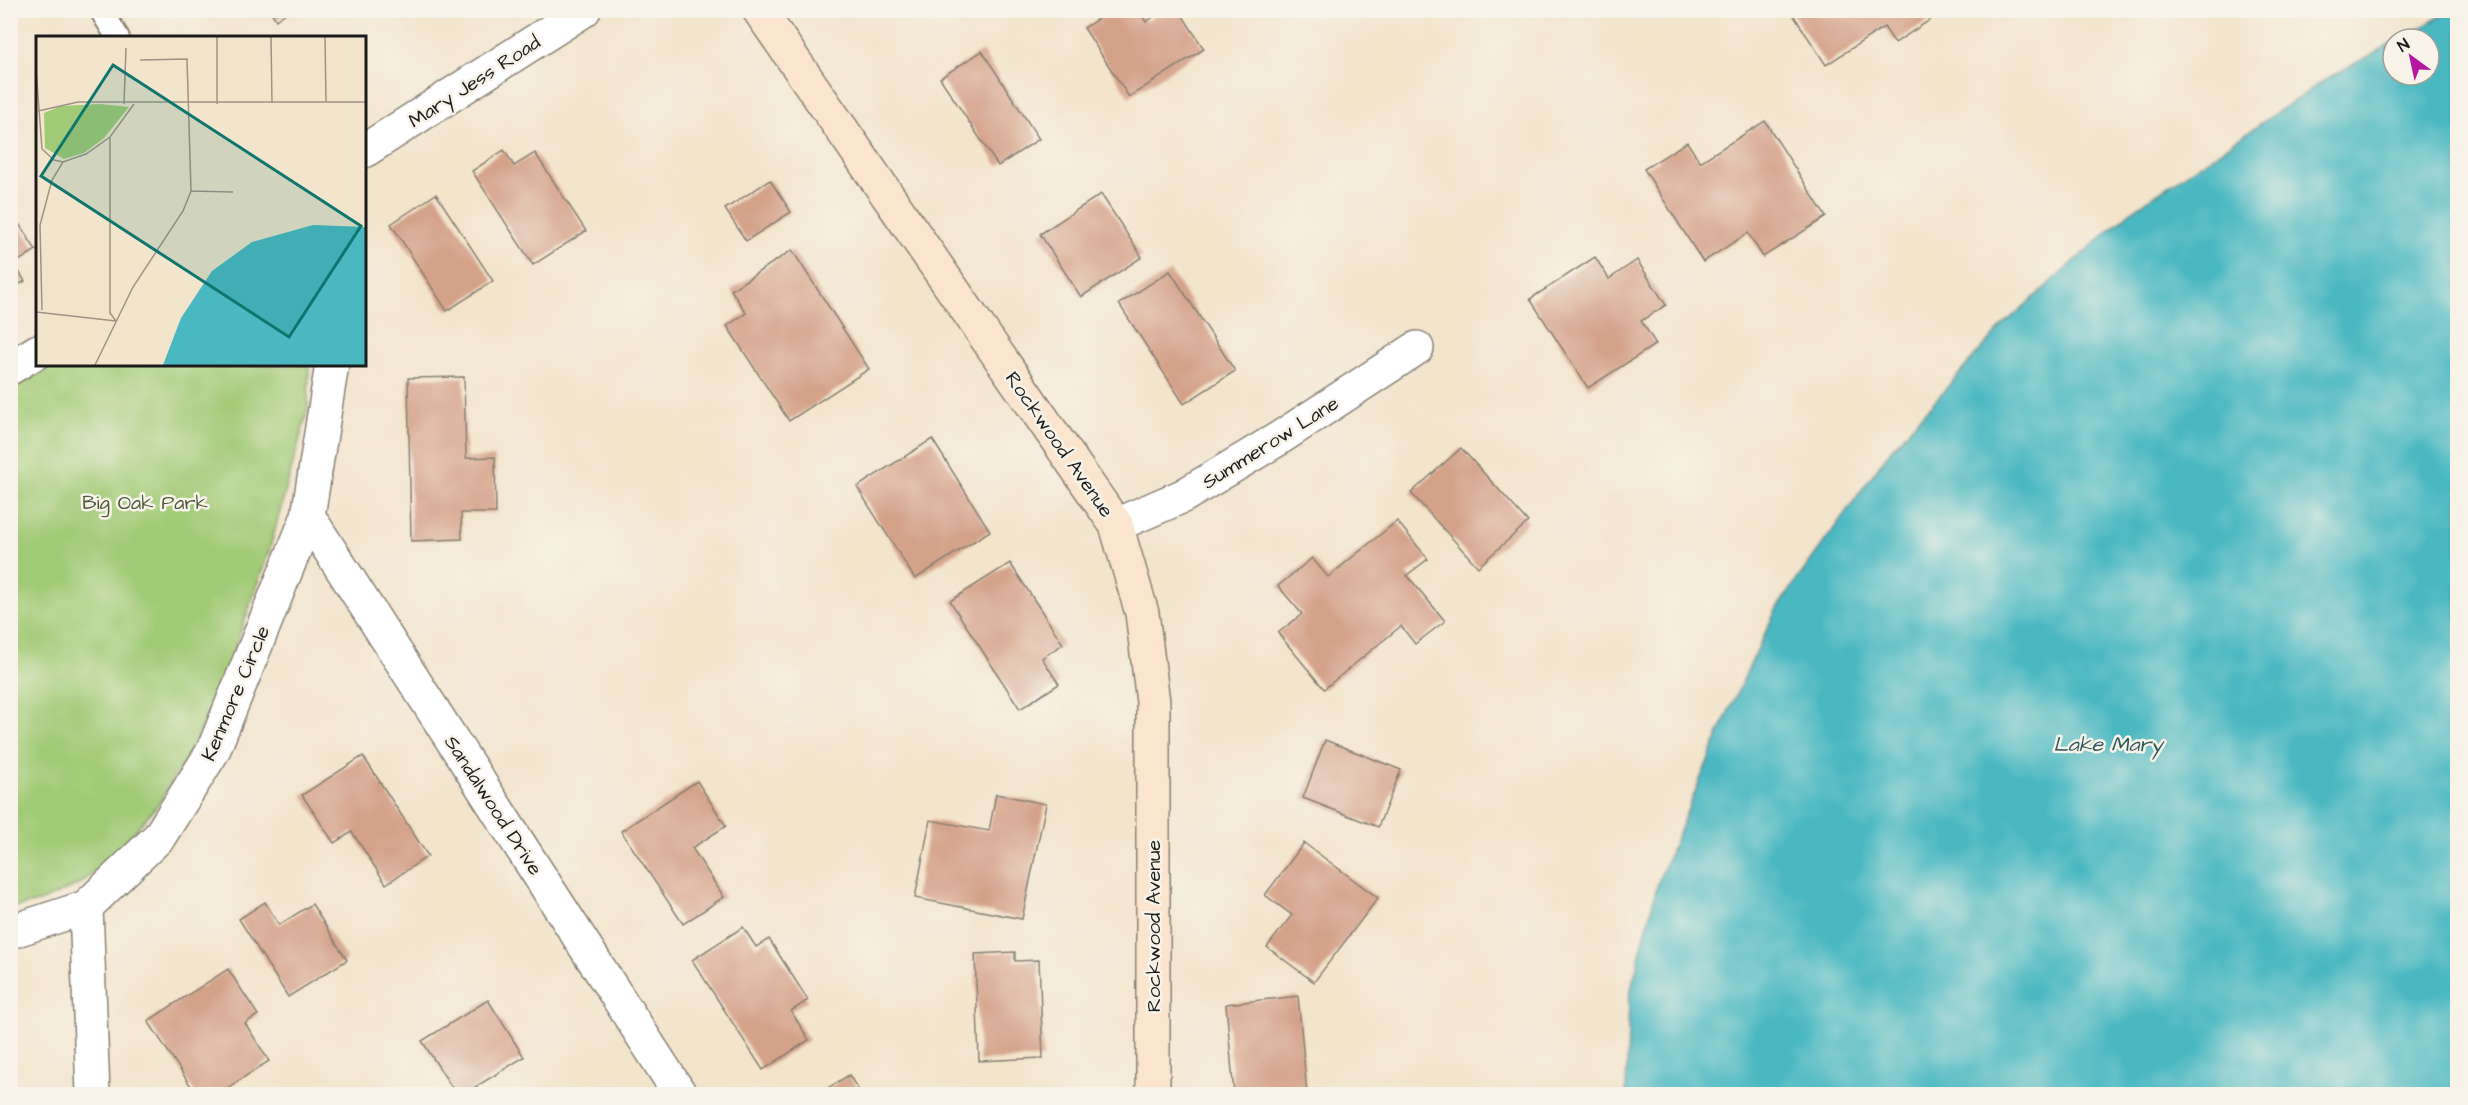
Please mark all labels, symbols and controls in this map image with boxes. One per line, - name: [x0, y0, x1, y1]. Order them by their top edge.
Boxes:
- north arrow: [2381, 27, 2441, 87]
- street label: Mary Jess Road: [403, 29, 547, 136]
- text: N: [2393, 33, 2414, 57]
- inset map: [36, 36, 366, 366]
- street label: Rockwood Avenue: [998, 366, 1120, 523]
- street label: Summerow Lane: [1197, 389, 1344, 496]
- park label: Big Oak Park: [82, 489, 208, 518]
- street label: Kenmore Circle: [195, 621, 277, 765]
- street label: Sandalwood Drive: [437, 730, 549, 881]
- water label: Lake Mary: [2053, 730, 2165, 760]
- street label: Rockwood Avenue: [1140, 840, 1168, 1012]

